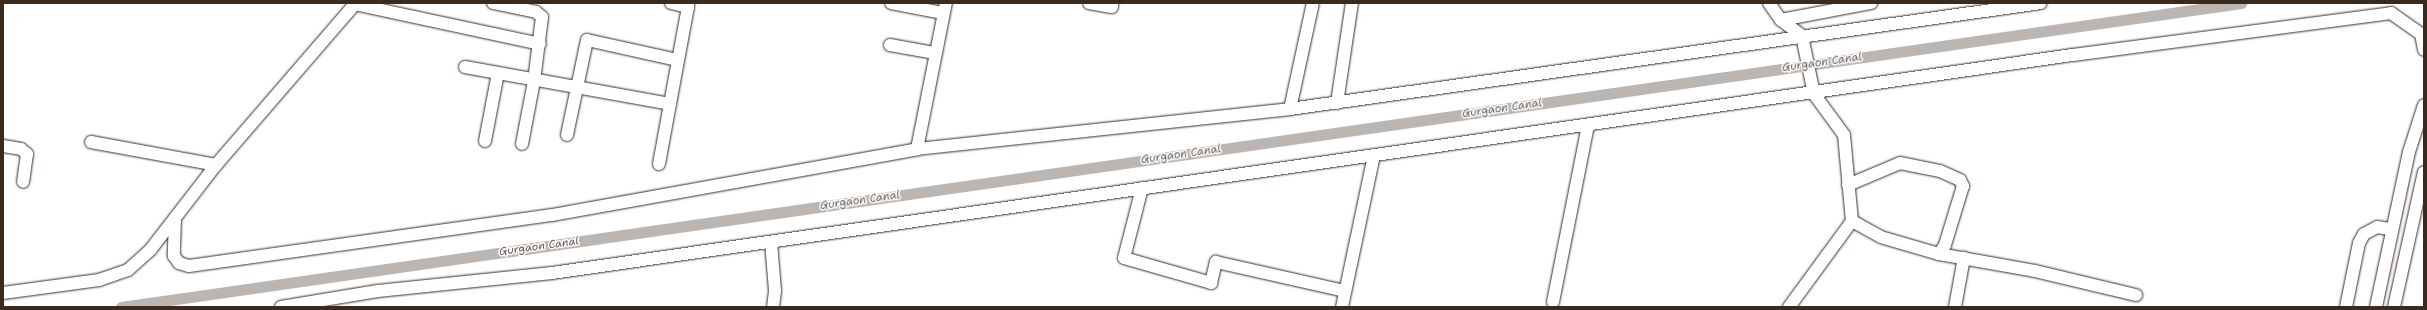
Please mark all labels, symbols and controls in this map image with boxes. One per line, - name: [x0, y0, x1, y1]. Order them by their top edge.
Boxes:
- water label: Gurgaon Canal: [1781, 51, 1863, 75]
- water label: Gurgaon Canal: [1461, 97, 1543, 121]
- water label: Gurgaon Canal: [1140, 143, 1222, 167]
- water label: Gurgaon Canal: [819, 189, 901, 213]
- water label: Gurgaon Canal: [498, 235, 580, 259]

